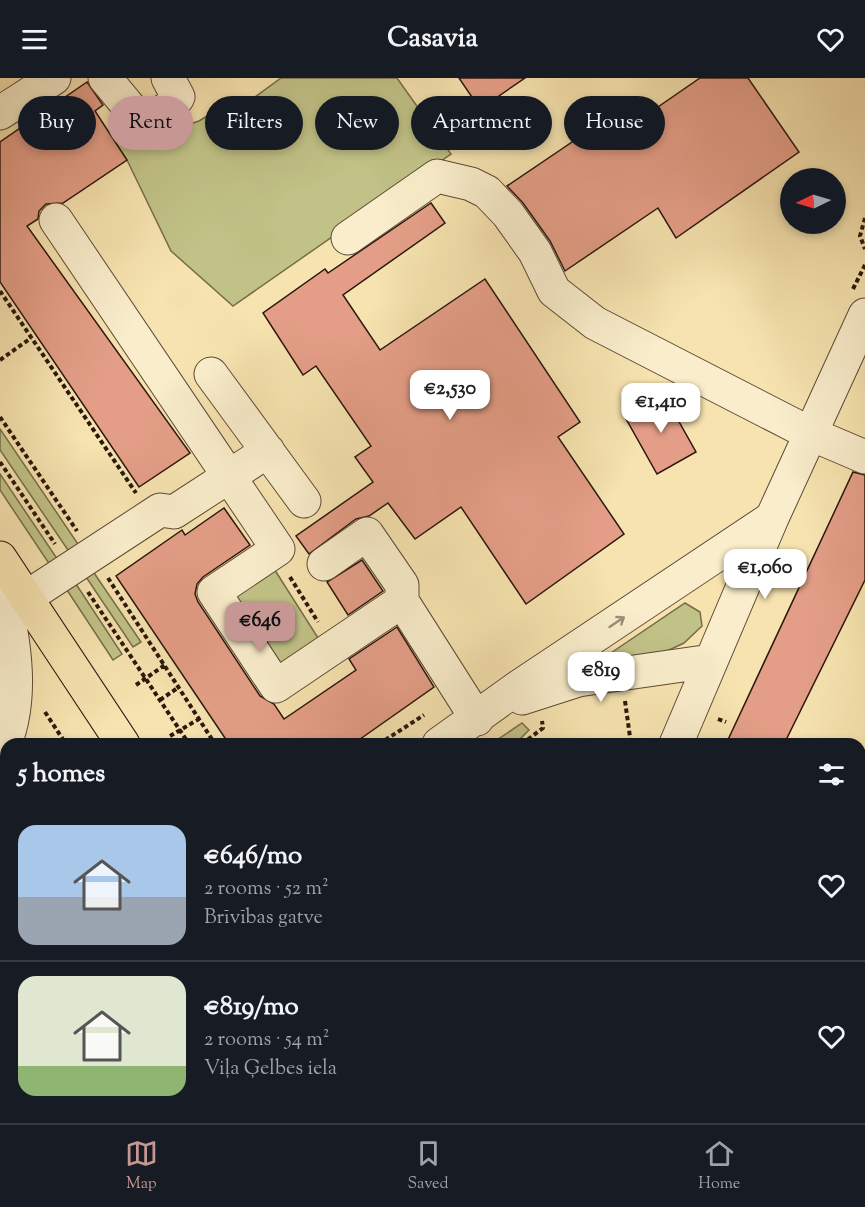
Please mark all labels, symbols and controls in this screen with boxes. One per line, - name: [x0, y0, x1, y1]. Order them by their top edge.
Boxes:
- text: Casavia: [387, 20, 478, 59]
- icon: menu: [18, 23, 51, 56]
- icon: heart: [814, 23, 847, 56]
- chip: Buy: [18, 96, 96, 150]
- chip: Rent: [108, 96, 193, 150]
- chip: Filters: [205, 96, 303, 150]
- chip: New: [315, 96, 399, 150]
- chip: Apartment: [411, 96, 552, 150]
- chip: House: [564, 96, 665, 150]
- north arrow: [780, 168, 846, 234]
- map controls: [780, 168, 846, 234]
- pin: €2,530: [401, 370, 499, 421]
- text: €2,530: [424, 375, 476, 404]
- pin: €1,410: [612, 383, 710, 434]
- text: €1,410: [635, 388, 687, 417]
- pin: €1,060: [716, 549, 814, 600]
- text: €1,060: [738, 554, 792, 583]
- pin: €646: [224, 602, 296, 653]
- text: €646: [239, 607, 281, 636]
- one-way arrow: [608, 616, 624, 628]
- pin: €819: [565, 652, 637, 703]
- text: €819: [582, 657, 620, 686]
- text: 5 homes: [18, 756, 105, 793]
- icon: filters: [815, 758, 848, 791]
- text: €646/mo: [204, 838, 302, 875]
- icon: home: [66, 849, 138, 921]
- icon: heart: [815, 869, 848, 902]
- text: 2 rooms · 52 m²: [204, 875, 329, 904]
- text: Brīvības gatve: [204, 904, 323, 933]
- text: €819/mo: [204, 989, 299, 1026]
- icon: home: [66, 1000, 138, 1072]
- icon: heart: [815, 1020, 848, 1053]
- text: 2 rooms · 54 m²: [204, 1026, 329, 1055]
- text: Viļa Ģelbes iela: [204, 1055, 337, 1084]
- tab: Map: [125, 1137, 158, 1196]
- tab: Saved: [407, 1137, 449, 1196]
- tab: Home: [698, 1137, 740, 1196]

